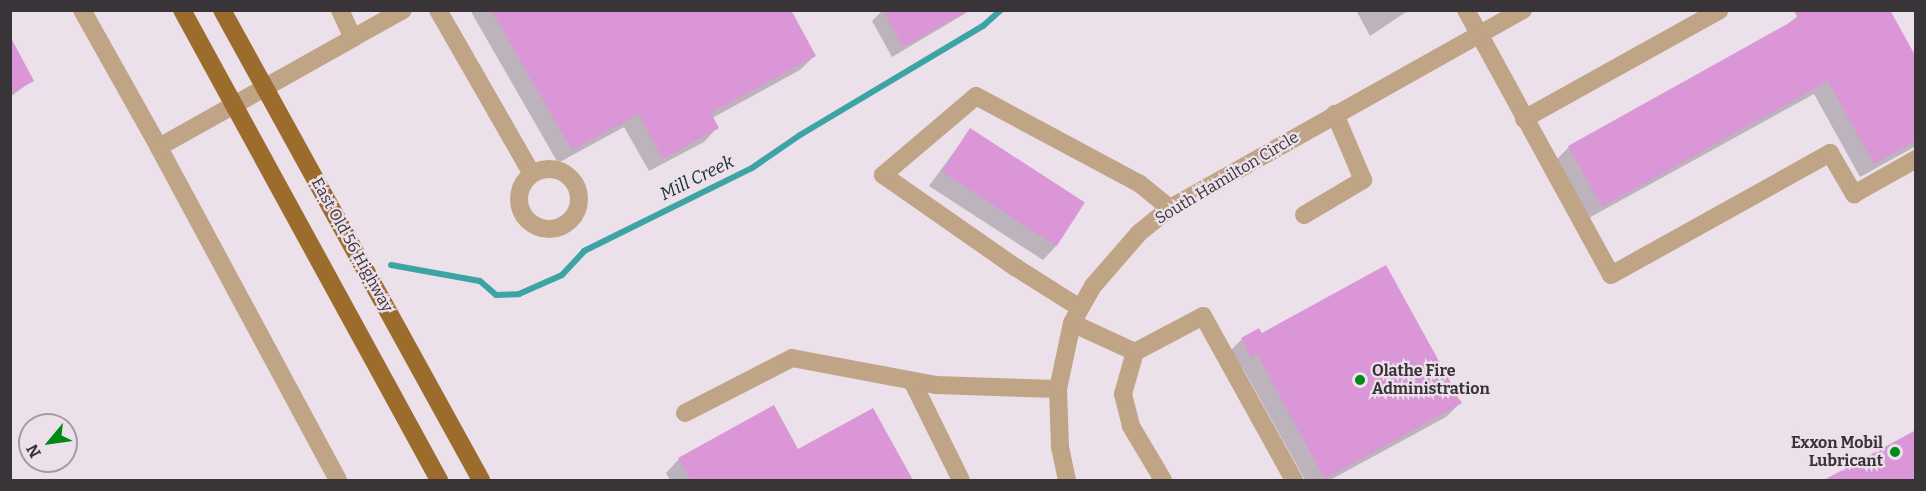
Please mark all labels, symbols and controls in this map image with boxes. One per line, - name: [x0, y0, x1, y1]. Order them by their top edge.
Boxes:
- street label: South Hamilton Circle: [1152, 128, 1302, 228]
- water label: Mill Creek: [656, 151, 738, 205]
- street label: East Old 56 Highway: [307, 175, 397, 315]
- place label: Olathe Fire Administration: [1372, 361, 1490, 399]
- marker: Olathe Fire Administration: [1353, 373, 1367, 387]
- north arrow: [18, 413, 78, 473]
- place label: Exxon Mobil Lubricant: [1791, 433, 1883, 471]
- text: N: [22, 441, 45, 461]
- marker: Exxon Mobil Lubricant: [1888, 445, 1902, 459]

